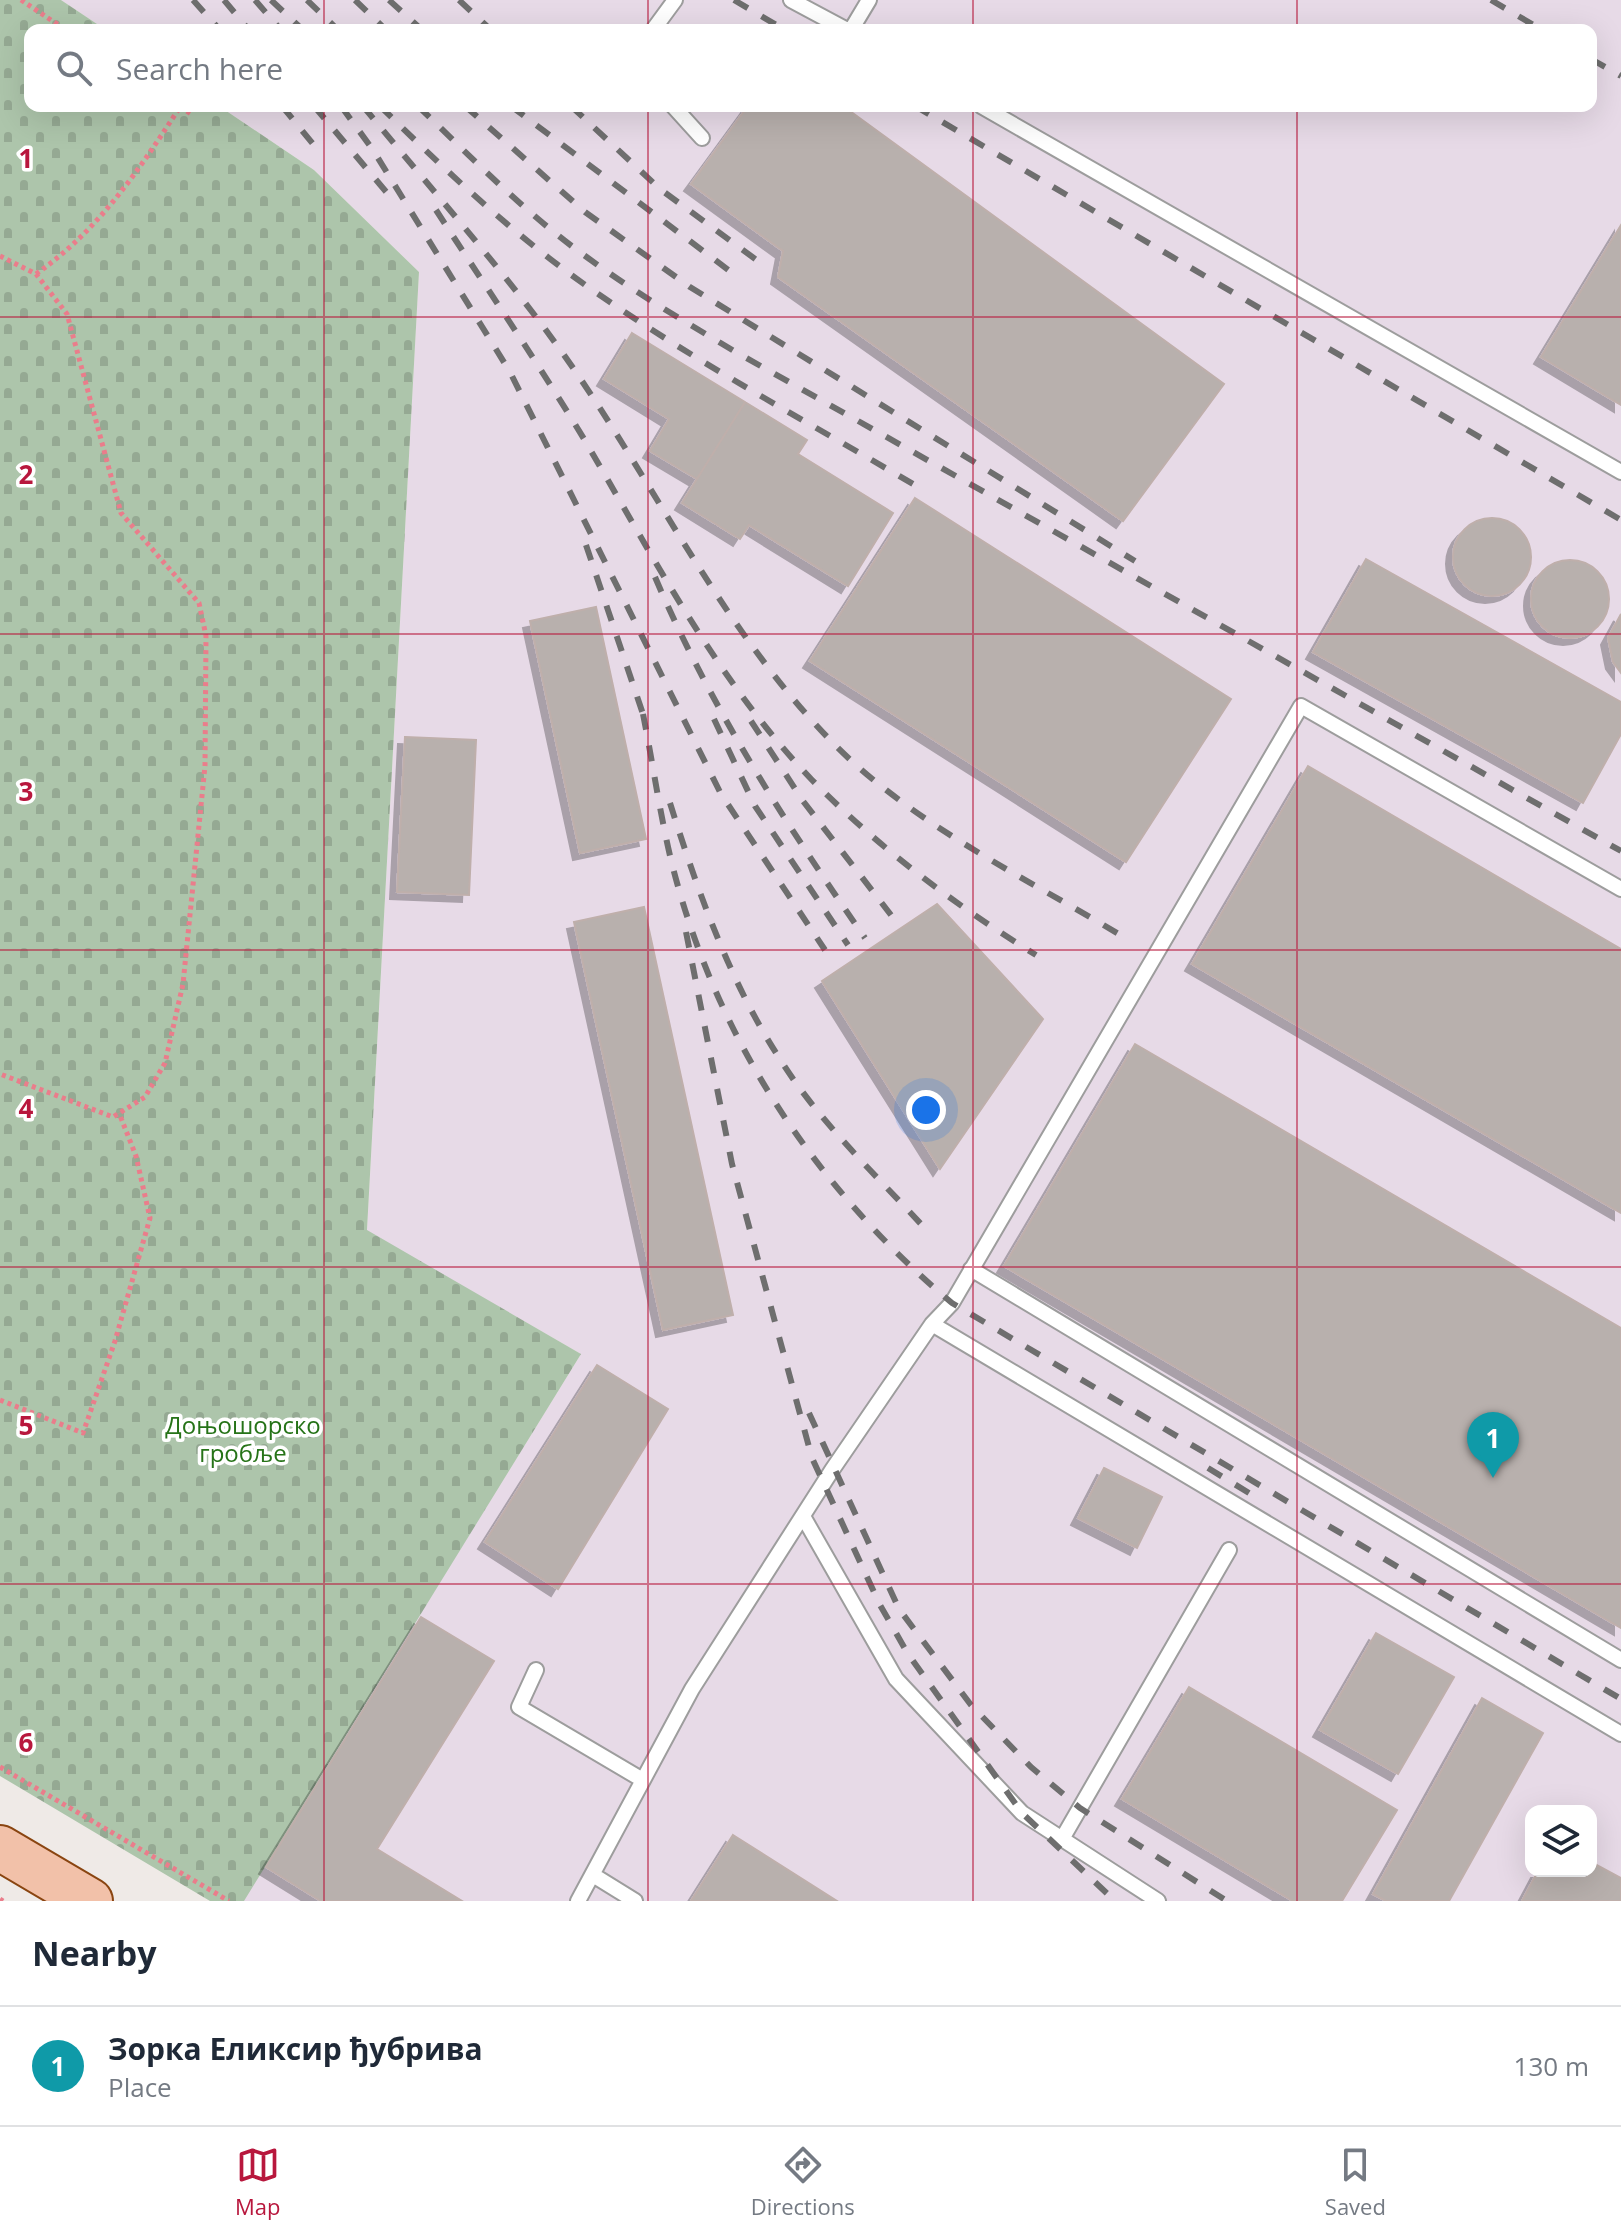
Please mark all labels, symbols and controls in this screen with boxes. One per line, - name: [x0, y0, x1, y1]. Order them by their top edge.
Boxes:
- search box: [24, 24, 1597, 112]
- icon: search: [52, 46, 96, 90]
- text: Search here: [116, 48, 283, 89]
- text: 1: [19, 140, 33, 176]
- text: 2: [19, 456, 34, 492]
- text: 3: [19, 773, 33, 809]
- text: 4: [19, 1090, 34, 1126]
- your location: [906, 1090, 946, 1130]
- text: 5: [19, 1407, 33, 1443]
- park label: Доњошорско гробље: [165, 1408, 321, 1469]
- pin: 1: [1467, 1412, 1519, 1478]
- text: 6: [19, 1724, 34, 1760]
- map controls: [1525, 1805, 1597, 1877]
- button: layers: [1525, 1805, 1597, 1877]
- text: Nearby: [32, 1930, 157, 1976]
- text: Зорка Еликсир ђубрива: [108, 2028, 483, 2069]
- text: 1: [51, 2048, 65, 2084]
- text: 130 m: [1514, 2048, 1589, 2084]
- text: Place: [108, 2069, 172, 2105]
- tab: Map: [235, 2143, 281, 2221]
- tab: Directions: [751, 2143, 855, 2221]
- tab: Saved: [1325, 2143, 1386, 2221]

